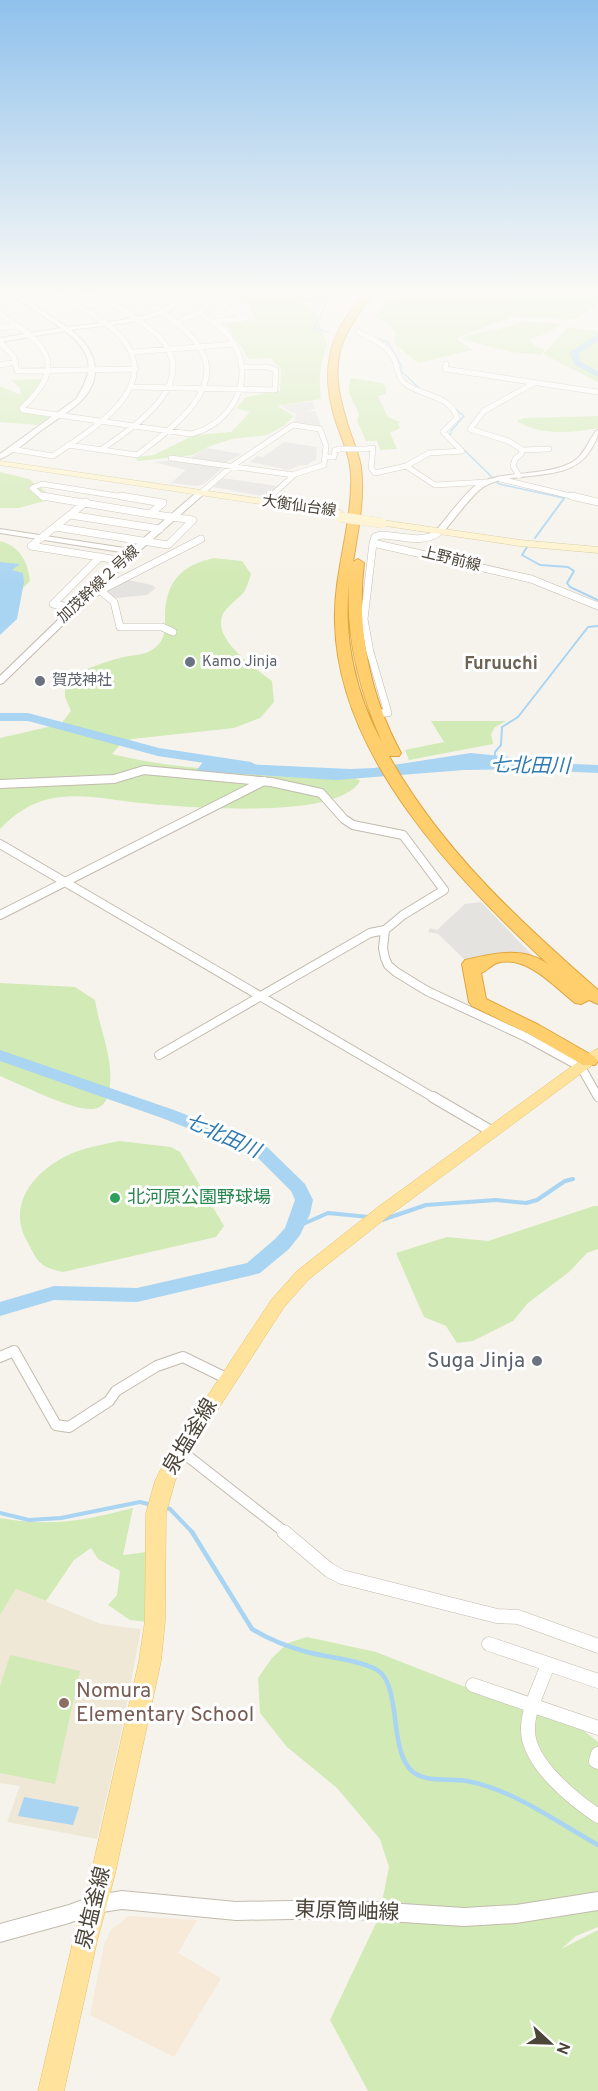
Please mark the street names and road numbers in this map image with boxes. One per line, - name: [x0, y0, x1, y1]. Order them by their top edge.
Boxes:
- street label: 大衡仙台線: [261, 492, 337, 522]
- street label: 加茂幹線２号線: [54, 542, 144, 628]
- street label: 上野前線: [420, 544, 482, 576]
- street label: 泉塩釜線: [158, 1394, 224, 1480]
- street label: 泉塩釜線: [71, 1864, 117, 1952]
- street label: 東原筒岫線: [294, 1897, 400, 1927]

